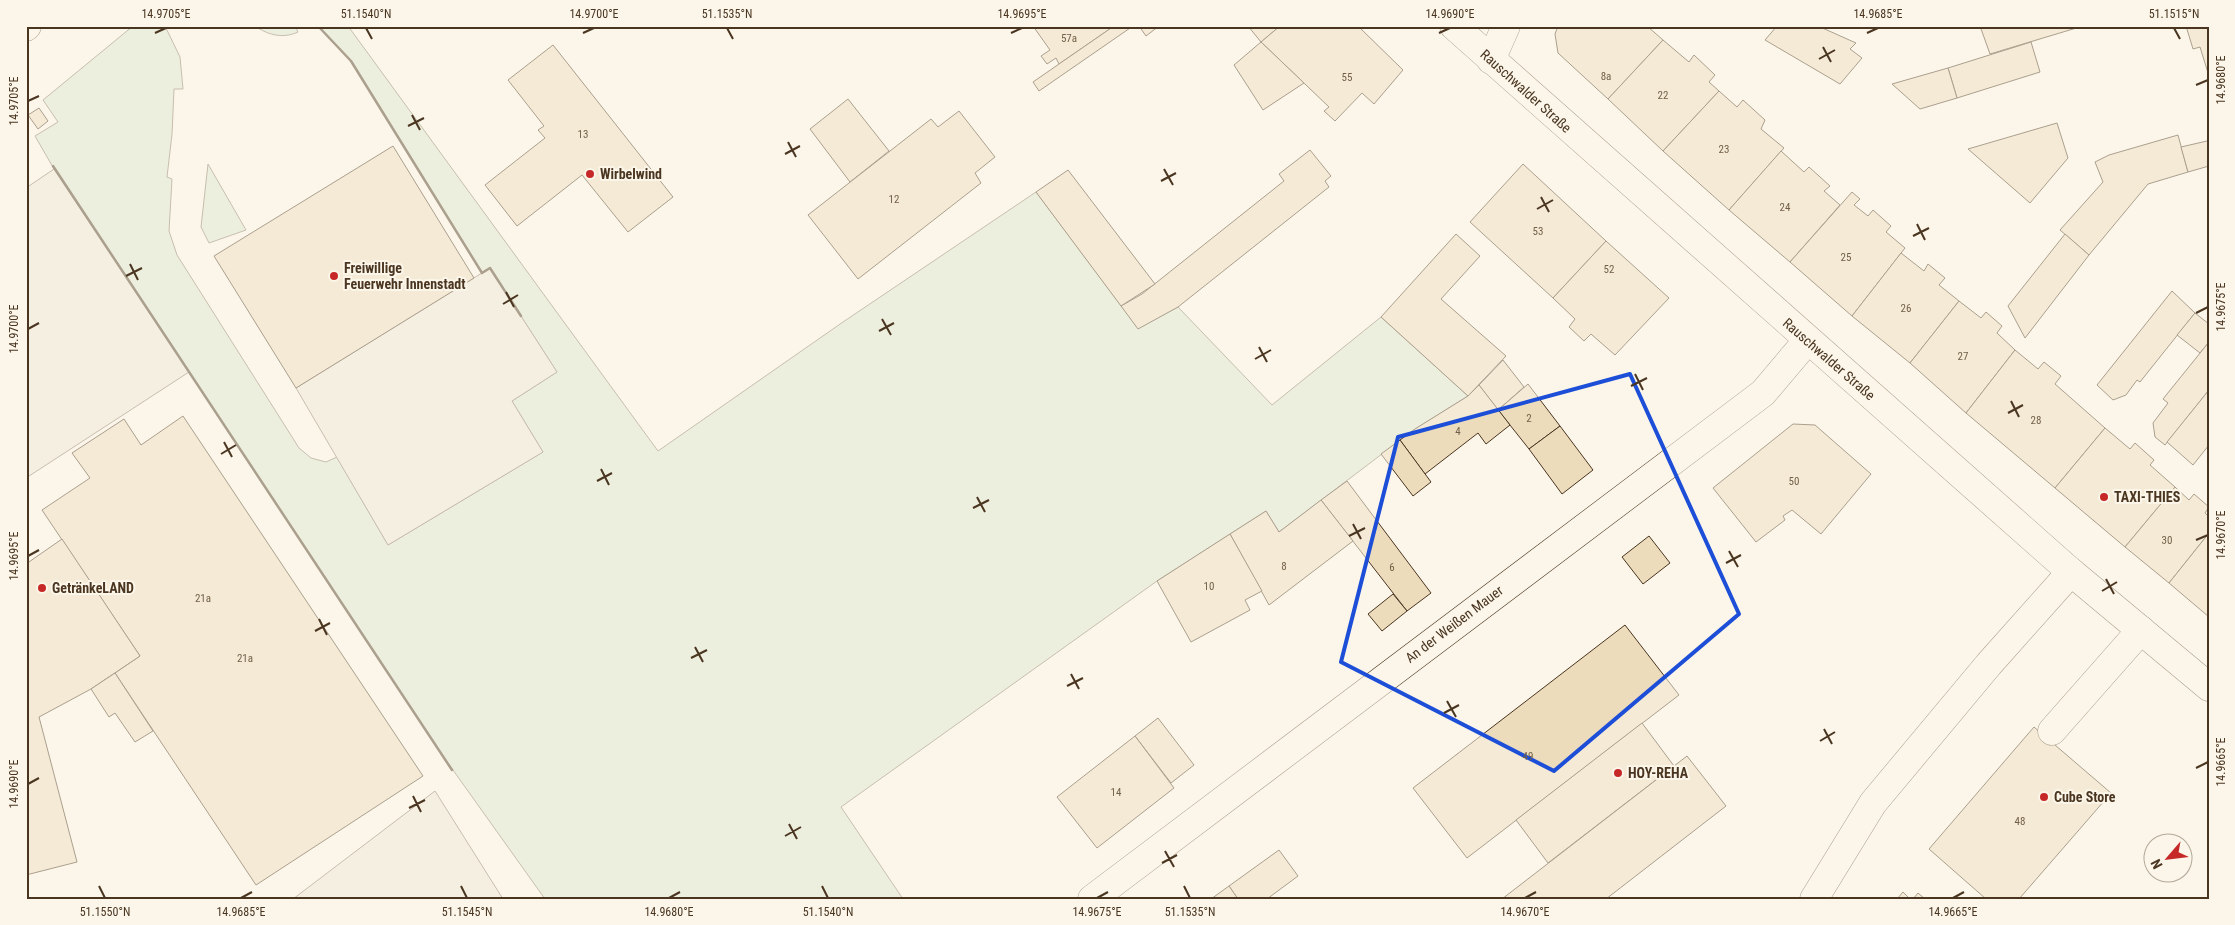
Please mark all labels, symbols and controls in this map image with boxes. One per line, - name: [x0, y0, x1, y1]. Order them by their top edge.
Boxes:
- text: 14.9705°E: [141, 7, 191, 21]
- text: 51.1540°N: [341, 7, 391, 21]
- text: 14.9700°E: [569, 7, 619, 21]
- text: 51.1535°N: [702, 7, 752, 21]
- text: 14.9695°E: [997, 7, 1047, 21]
- text: 14.9690°E: [1425, 7, 1475, 21]
- text: 14.9685°E: [1853, 7, 1903, 21]
- text: 51.1515°N: [2149, 7, 2199, 21]
- house number: 57a: [1061, 32, 1077, 45]
- street label: Rauschwalder Straße: [1477, 46, 1575, 136]
- text: 14.9680°E: [2214, 55, 2228, 105]
- house number: 8a: [1601, 70, 1611, 83]
- house number: 55: [1342, 71, 1352, 84]
- text: 14.9705°E: [7, 76, 21, 126]
- house number: 22: [1658, 89, 1668, 102]
- house number: 13: [578, 128, 588, 141]
- house number: 23: [1719, 143, 1729, 156]
- place label: Wirbelwind: [600, 166, 662, 182]
- marker: Wirbelwind: [584, 168, 596, 180]
- house number: 12: [889, 193, 899, 206]
- house number: 24: [1780, 201, 1791, 214]
- house number: 53: [1533, 225, 1543, 238]
- house number: 25: [1841, 251, 1851, 264]
- place label: Freiwillige Feuerwehr Innenstadt: [344, 260, 466, 292]
- house number: 52: [1604, 263, 1614, 276]
- marker: Freiwillige Feuerwehr Innenstadt: [328, 270, 340, 282]
- text: 14.9675°E: [2214, 282, 2228, 332]
- house number: 26: [1901, 302, 1911, 315]
- text: 14.9700°E: [7, 304, 21, 354]
- street label: Rauschwalder Straße: [1780, 315, 1879, 404]
- house number: 27: [1958, 350, 1968, 363]
- house number: 2: [1526, 412, 1532, 425]
- house number: 28: [2031, 414, 2041, 427]
- house number: 4: [1455, 425, 1461, 438]
- house number: 50: [1789, 475, 1799, 488]
- place label: TAXI-THIES: [2114, 489, 2181, 505]
- marker: TAXI-THIES: [2098, 491, 2110, 503]
- text: 14.9670°E: [2214, 510, 2228, 560]
- text: 14.9695°E: [7, 531, 21, 581]
- house number: 30: [2162, 534, 2172, 547]
- house number: 8: [1281, 560, 1287, 573]
- house number: 6: [1389, 561, 1395, 574]
- place label: GetränkeLAND: [52, 580, 134, 596]
- house number: 10: [1204, 580, 1214, 593]
- marker: GetränkeLAND: [36, 582, 48, 594]
- street label: An der Weißen Mauer: [1402, 582, 1506, 666]
- house number: 21a: [195, 592, 211, 605]
- house number: 21a: [237, 652, 253, 665]
- text: 14.9665°E: [2214, 737, 2228, 787]
- house number: 49: [1523, 750, 1533, 763]
- text: 14.9690°E: [7, 759, 21, 809]
- place label: HOY-REHA: [1628, 765, 1689, 781]
- marker: HOY-REHA: [1612, 767, 1624, 779]
- house number: 14: [1111, 786, 1122, 799]
- place label: Cube Store: [2054, 789, 2116, 805]
- marker: Cube Store: [2038, 791, 2050, 803]
- house number: 48: [2015, 815, 2025, 828]
- north arrow: [2142, 832, 2192, 882]
- text: N: [2147, 857, 2166, 872]
- text: 51.1550°N: [80, 905, 130, 919]
- text: 14.9685°E: [216, 905, 266, 919]
- text: 51.1545°N: [442, 905, 492, 919]
- text: 14.9680°E: [644, 905, 694, 919]
- text: 51.1540°N: [803, 905, 853, 919]
- text: 14.9675°E: [1072, 905, 1122, 919]
- text: 51.1535°N: [1165, 905, 1215, 919]
- text: 14.9670°E: [1500, 905, 1550, 919]
- text: 14.9665°E: [1928, 905, 1978, 919]

